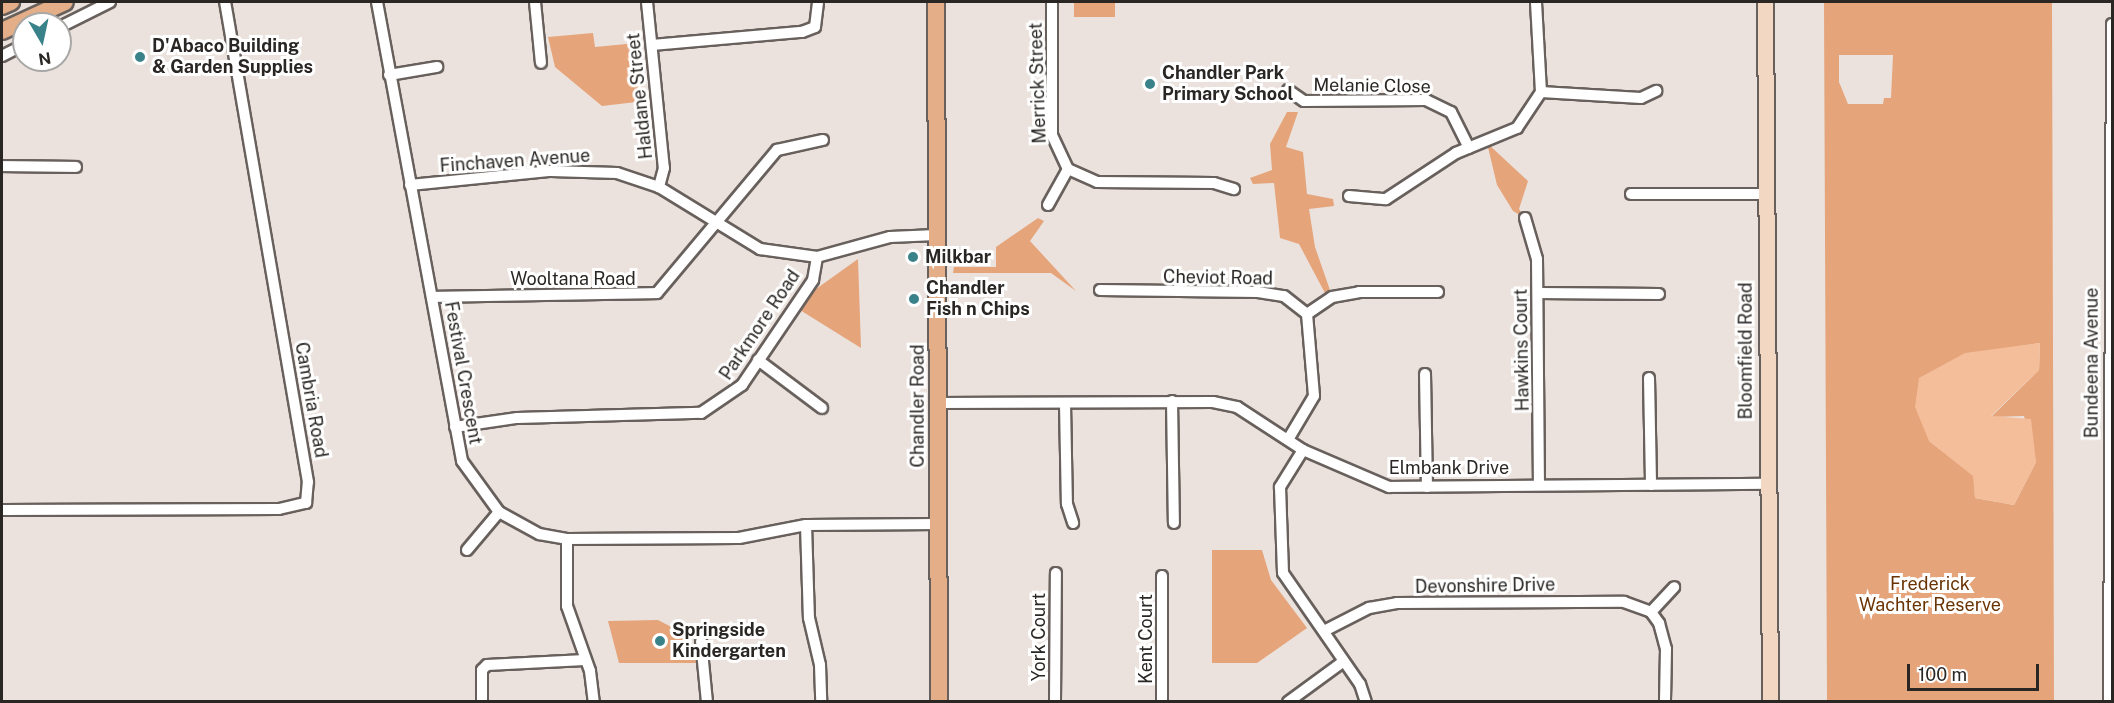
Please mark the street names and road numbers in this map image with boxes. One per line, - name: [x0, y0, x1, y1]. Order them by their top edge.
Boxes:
- street label: Merrick Street: [1025, 22, 1051, 144]
- street label: Haldane Street: [623, 32, 657, 160]
- street label: Melanie Close: [1313, 74, 1431, 98]
- street label: Finchaven Avenue: [439, 145, 591, 177]
- street label: Parkmore Road: [715, 266, 805, 384]
- street label: Cheviot Road: [1163, 266, 1273, 290]
- street label: Wooltana Road: [510, 268, 636, 290]
- street label: Bloomfield Road: [1735, 282, 1757, 420]
- street label: Hawkins Court: [1510, 288, 1534, 412]
- street label: Bundeena Avenue: [2081, 288, 2103, 438]
- street label: Festival Crescent: [440, 300, 486, 446]
- street label: Cambria Road: [290, 341, 332, 459]
- street label: Chandler Road: [907, 344, 929, 468]
- street label: Elmbank Drive: [1389, 457, 1509, 479]
- street label: Devonshire Drive: [1415, 574, 1555, 598]
- street label: York Court: [1028, 593, 1050, 681]
- street label: Kent Court: [1135, 594, 1157, 684]

